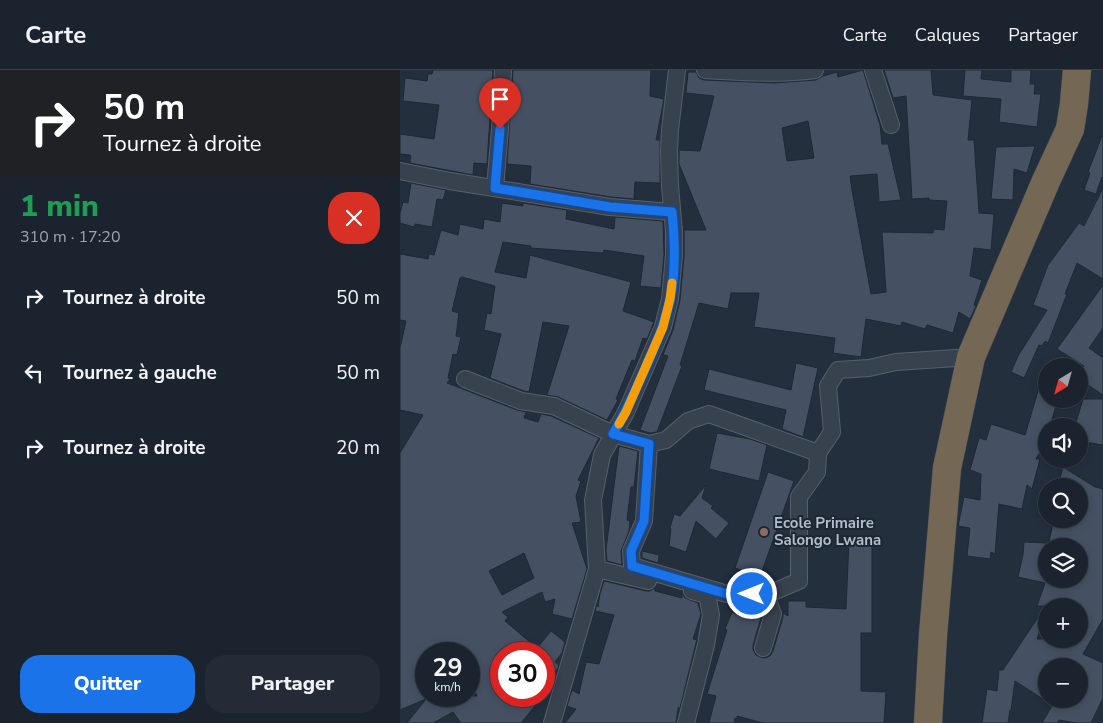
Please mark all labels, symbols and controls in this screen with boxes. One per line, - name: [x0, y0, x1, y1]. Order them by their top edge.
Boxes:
- text: Carte: [25, 19, 86, 51]
- text: Carte: [843, 23, 887, 47]
- text: Calques: [915, 23, 980, 47]
- text: Partager: [1008, 23, 1078, 47]
- pin: [479, 78, 521, 129]
- text: 50 m: [103, 84, 185, 131]
- icon: arrive: [486, 85, 514, 113]
- icon: right: [20, 90, 85, 155]
- text: Tournez à droite: [103, 129, 262, 159]
- text: 1 min: [20, 186, 99, 227]
- button: close: [328, 192, 380, 244]
- text: 310 m · 17:20: [20, 226, 121, 248]
- icon: right: [20, 284, 48, 312]
- text: Tournez à droite: [63, 285, 206, 311]
- text: 50 m: [336, 285, 380, 311]
- north arrow: [1038, 358, 1088, 408]
- map controls: [1038, 358, 1088, 708]
- icon: left: [20, 359, 48, 387]
- text: Tournez à gauche: [63, 360, 217, 386]
- text: 50 m: [336, 360, 380, 386]
- button: sound: [1038, 418, 1088, 468]
- icon: right: [20, 434, 48, 462]
- text: Tournez à droite: [63, 435, 206, 461]
- text: 20 m: [336, 435, 380, 461]
- button: search: [1038, 478, 1088, 528]
- place label: Ecole Primaire Salongo Lwana: [774, 513, 881, 550]
- marker: Ecole Primaire Salongo Lwana: [758, 526, 770, 538]
- button: layers: [1038, 538, 1088, 588]
- position arrow: [725, 567, 777, 619]
- button: +: [1038, 598, 1088, 648]
- speed limit sign: 30: [490, 642, 555, 707]
- text: 29: [432, 651, 463, 685]
- button: Quitter: [20, 655, 195, 713]
- button: Partager: [205, 655, 380, 713]
- button: −: [1038, 658, 1088, 708]
- text: km/h: [434, 679, 461, 695]

